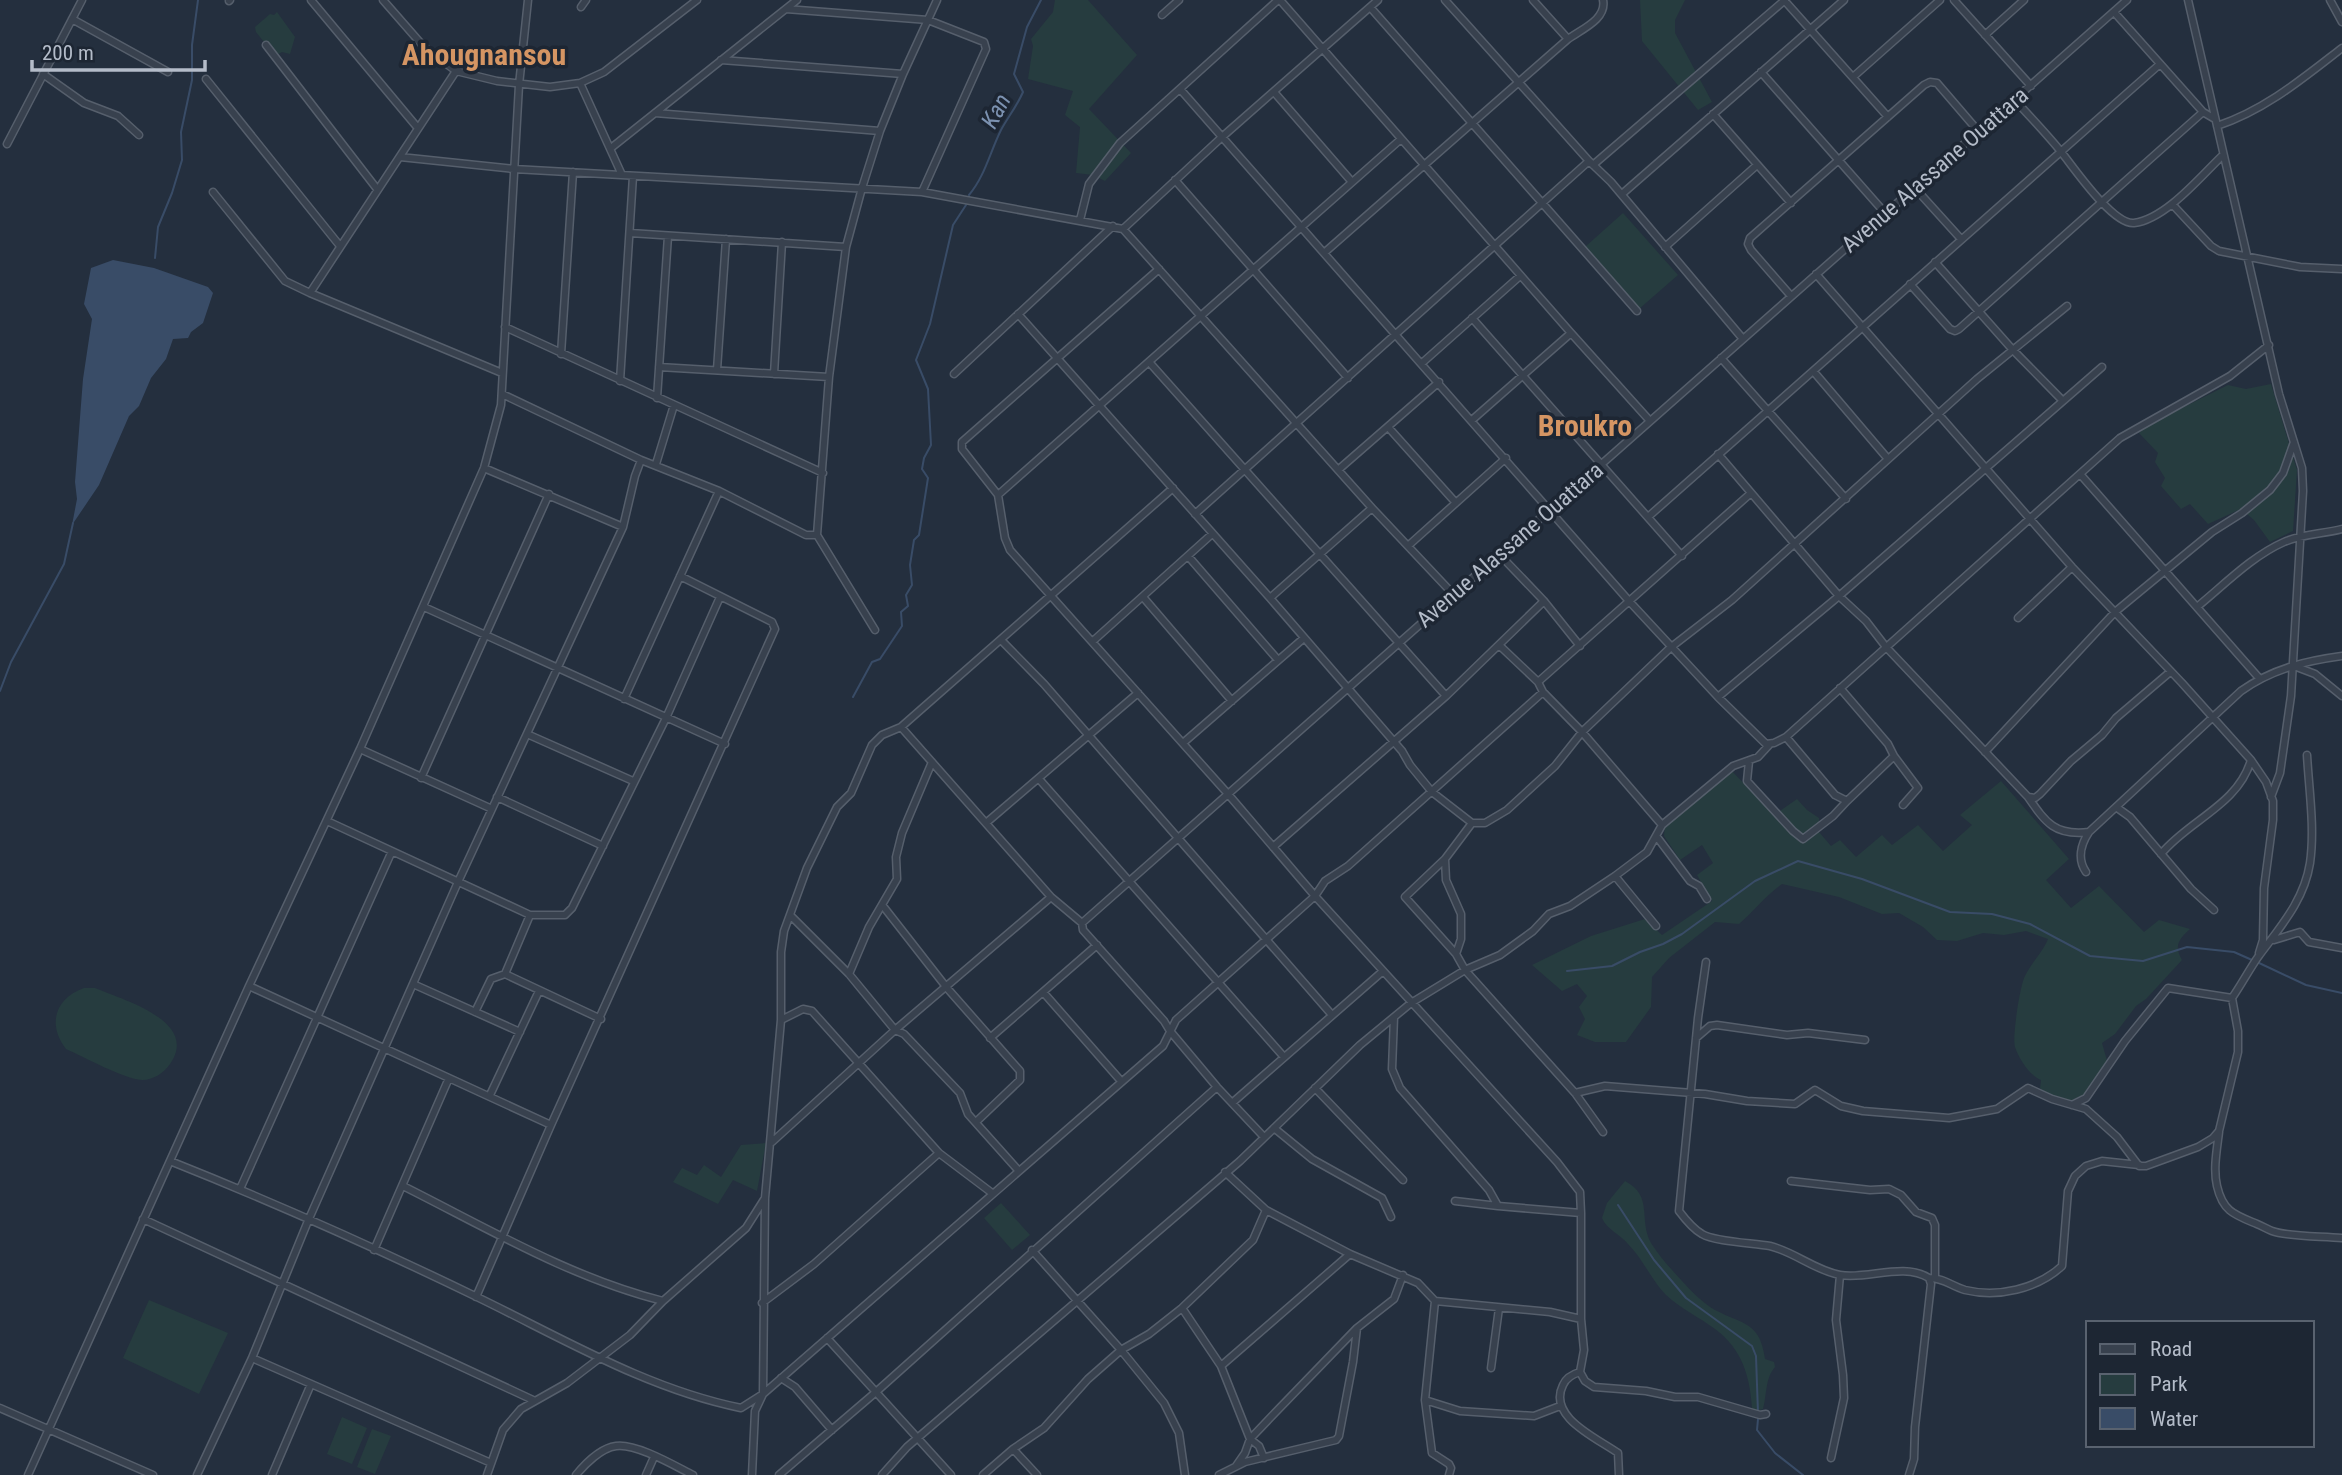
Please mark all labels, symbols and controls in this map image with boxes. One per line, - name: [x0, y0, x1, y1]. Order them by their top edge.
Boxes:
- scale bar: [32, 28, 205, 72]
- district label: Ahougnansou: [402, 37, 566, 72]
- text: 200 m: [42, 41, 94, 65]
- street label: Avenue Alassane Ouattara: [1836, 82, 2034, 258]
- water label: Kan: [975, 89, 1017, 133]
- district label: Broukro: [1538, 408, 1632, 443]
- street label: Avenue Alassane Ouattara: [1411, 457, 1609, 633]
- legend: [2086, 1321, 2314, 1447]
- text: Road: [2150, 1337, 2192, 1361]
- text: Park: [2150, 1372, 2188, 1396]
- text: Water: [2150, 1407, 2198, 1431]

